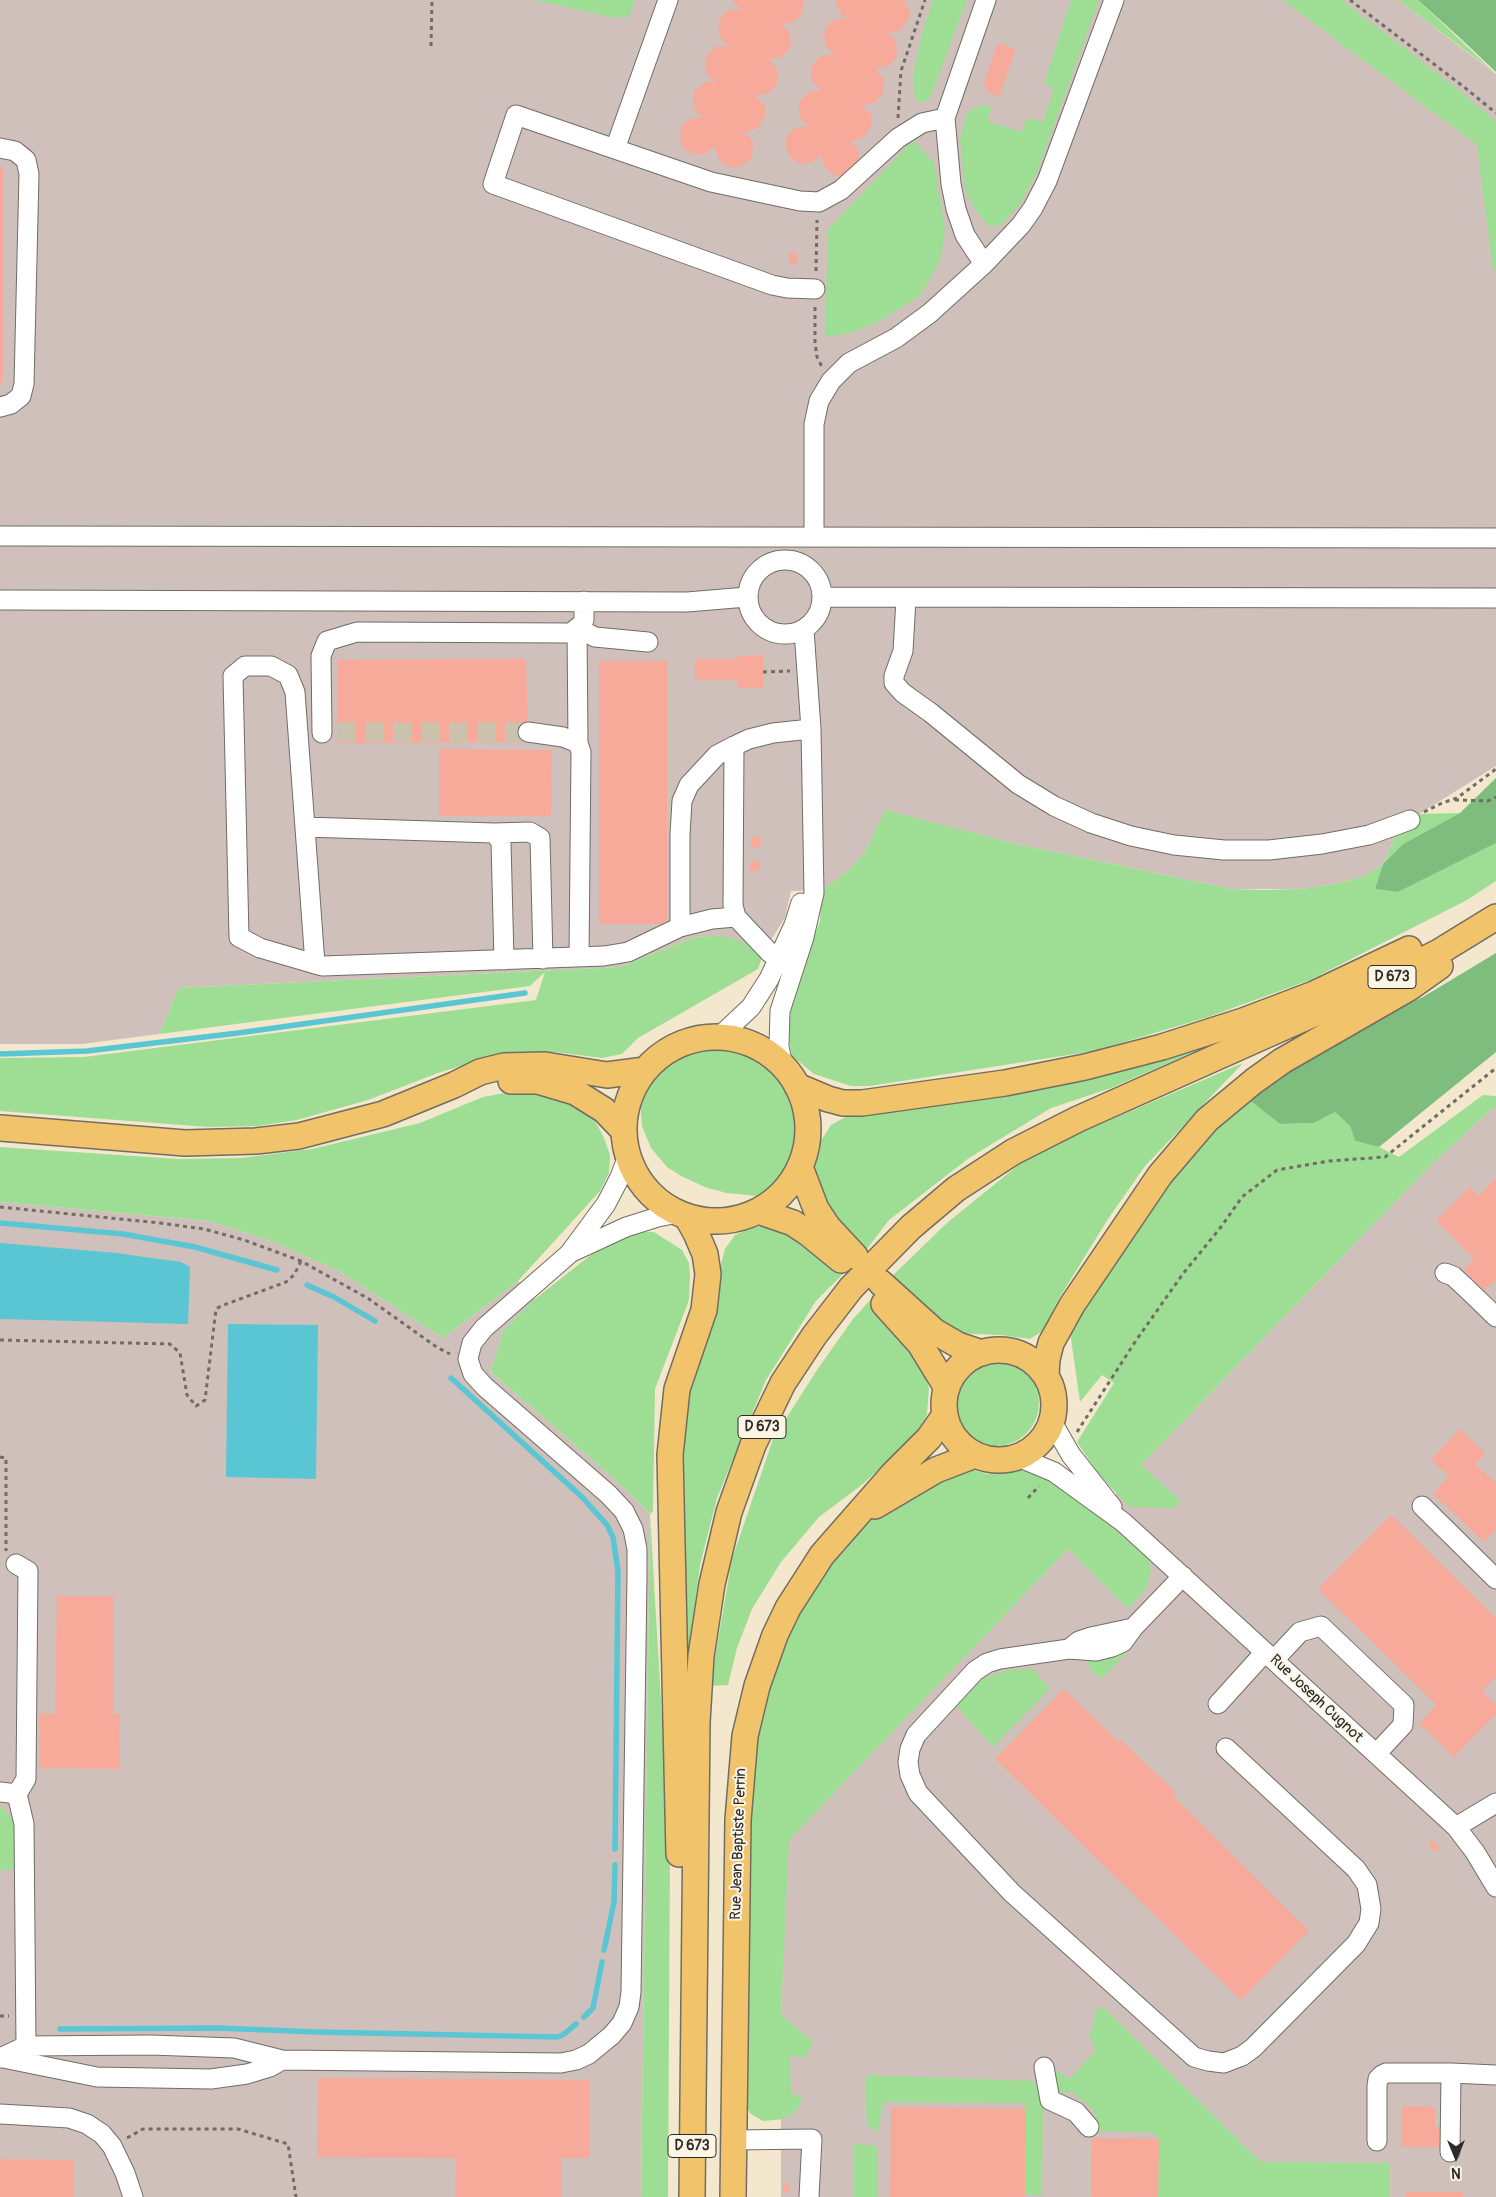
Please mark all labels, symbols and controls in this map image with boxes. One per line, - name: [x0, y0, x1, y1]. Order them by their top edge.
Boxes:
- road number: D 673: [1368, 966, 1416, 989]
- road number: D 673: [738, 1415, 786, 1438]
- street label: Rue Joseph Cugnot: [1266, 1651, 1366, 1747]
- street label: Rue Jean Baptiste Perrin: [727, 1768, 751, 1920]
- north arrow: [1431, 2132, 1481, 2182]
- road number: D 673: [668, 2134, 716, 2158]
- text: N: [1451, 2164, 1461, 2181]

